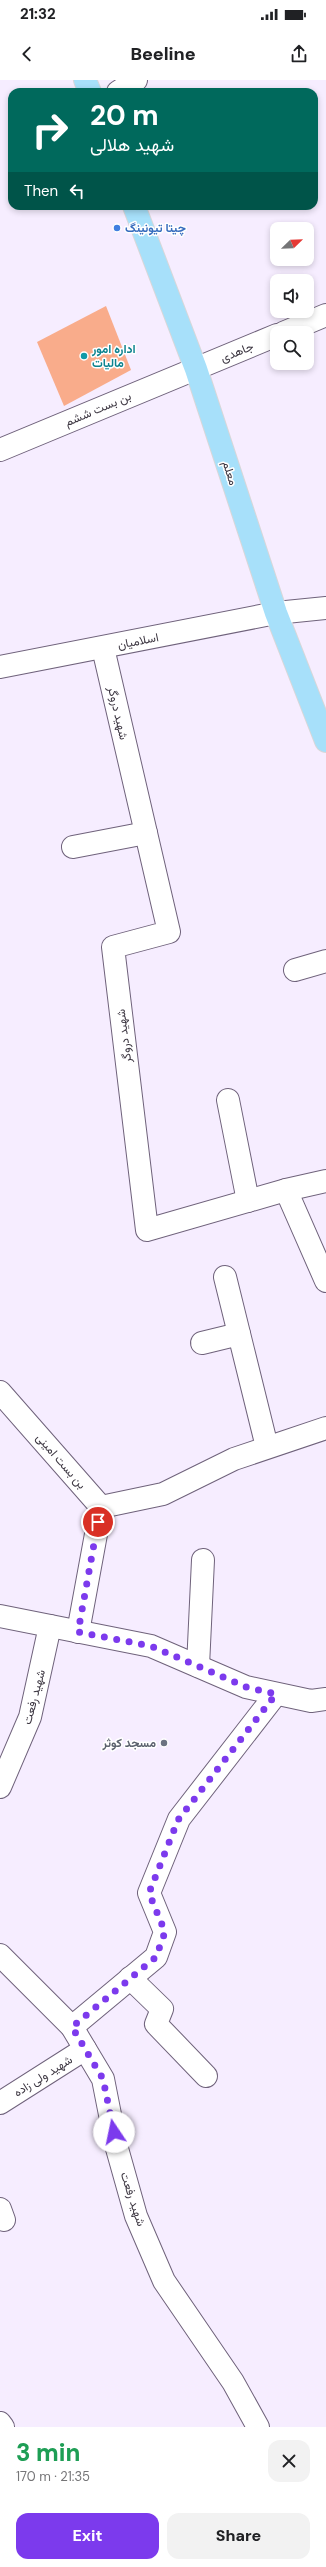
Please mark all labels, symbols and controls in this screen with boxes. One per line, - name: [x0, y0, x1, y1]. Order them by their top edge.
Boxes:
- text: 21:32: [20, 4, 56, 24]
- text: Beeline: [130, 42, 196, 66]
- icon: back: [16, 43, 38, 65]
- icon: share: [288, 43, 310, 65]
- text: 20 m: [90, 97, 159, 134]
- icon: right: [24, 104, 76, 156]
- text: شهید هلالی: [90, 133, 174, 157]
- icon: left: [66, 180, 88, 202]
- text: Then: [24, 181, 58, 201]
- place label: چیتا تیونینگ: [125, 220, 186, 236]
- north arrow: [270, 222, 314, 266]
- map controls: [270, 222, 314, 370]
- marker: چیتا تیونینگ: [112, 223, 122, 233]
- button: sound: [270, 274, 314, 318]
- button: search: [270, 326, 314, 370]
- street label: جاهدی: [218, 338, 256, 366]
- place label: اداره امور مالیات: [91, 341, 136, 371]
- marker: اداره امور مالیات: [79, 351, 89, 361]
- street label: بن بست ششم: [62, 388, 134, 430]
- street label: معلم: [219, 459, 241, 487]
- street label: اسلامیان: [116, 629, 160, 653]
- street label: شهید دروگر: [104, 684, 132, 741]
- street label: شهید دروگر: [113, 1008, 135, 1065]
- street label: بن بست امینی: [32, 1430, 90, 1492]
- pin: [81, 1505, 115, 1539]
- icon: arrive: [87, 1511, 109, 1533]
- street label: شهید رفعت: [19, 1668, 49, 1726]
- place label: مسجد کوثر: [101, 1735, 156, 1751]
- marker: مسجد کوثر: [159, 1738, 169, 1748]
- street label: شهید ولی زاده: [11, 2052, 75, 2100]
- position arrow: [93, 2111, 135, 2153]
- street label: شهید رفعت: [117, 2170, 149, 2228]
- text: 3 min: [16, 2437, 80, 2468]
- button: close: [268, 2440, 310, 2482]
- text: 170 m · 21:35: [16, 2468, 90, 2485]
- button: Exit: [16, 2513, 159, 2559]
- button: Share: [167, 2513, 310, 2559]

